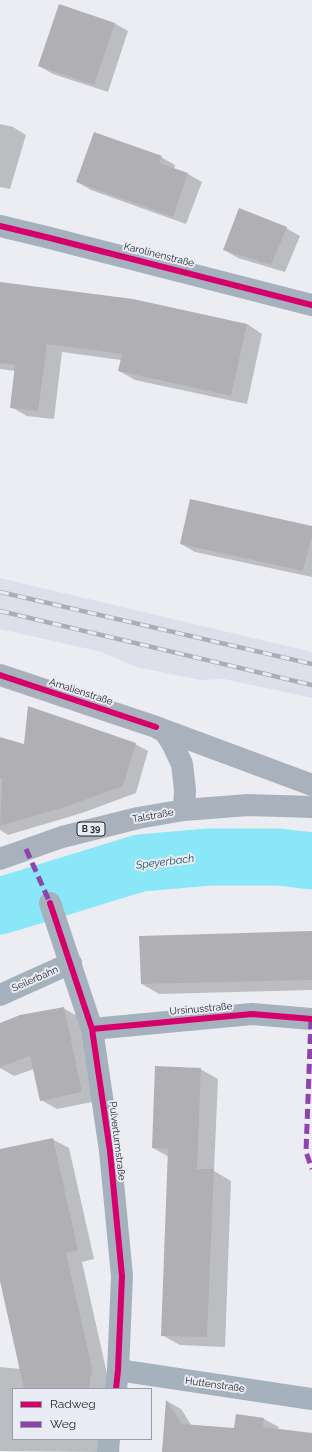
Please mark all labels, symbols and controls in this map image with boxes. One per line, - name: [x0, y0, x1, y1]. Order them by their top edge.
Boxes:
- street label: Karolinenstraße: [123, 240, 195, 270]
- street label: Amalienstraße: [48, 676, 114, 708]
- street label: Talstraße: [131, 806, 175, 826]
- road number: B 39: [77, 822, 105, 836]
- water label: Speyerbach: [135, 852, 195, 872]
- street label: Seilerbahn: [10, 963, 60, 995]
- street label: Ursinusstraße: [169, 1000, 233, 1018]
- street label: Pulverturmstraße: [106, 1101, 128, 1181]
- street label: Huttenstraße: [184, 1375, 246, 1395]
- legend: [12, 1388, 152, 1440]
- text: Radweg: [50, 1397, 96, 1411]
- text: Weg: [50, 1417, 76, 1431]

